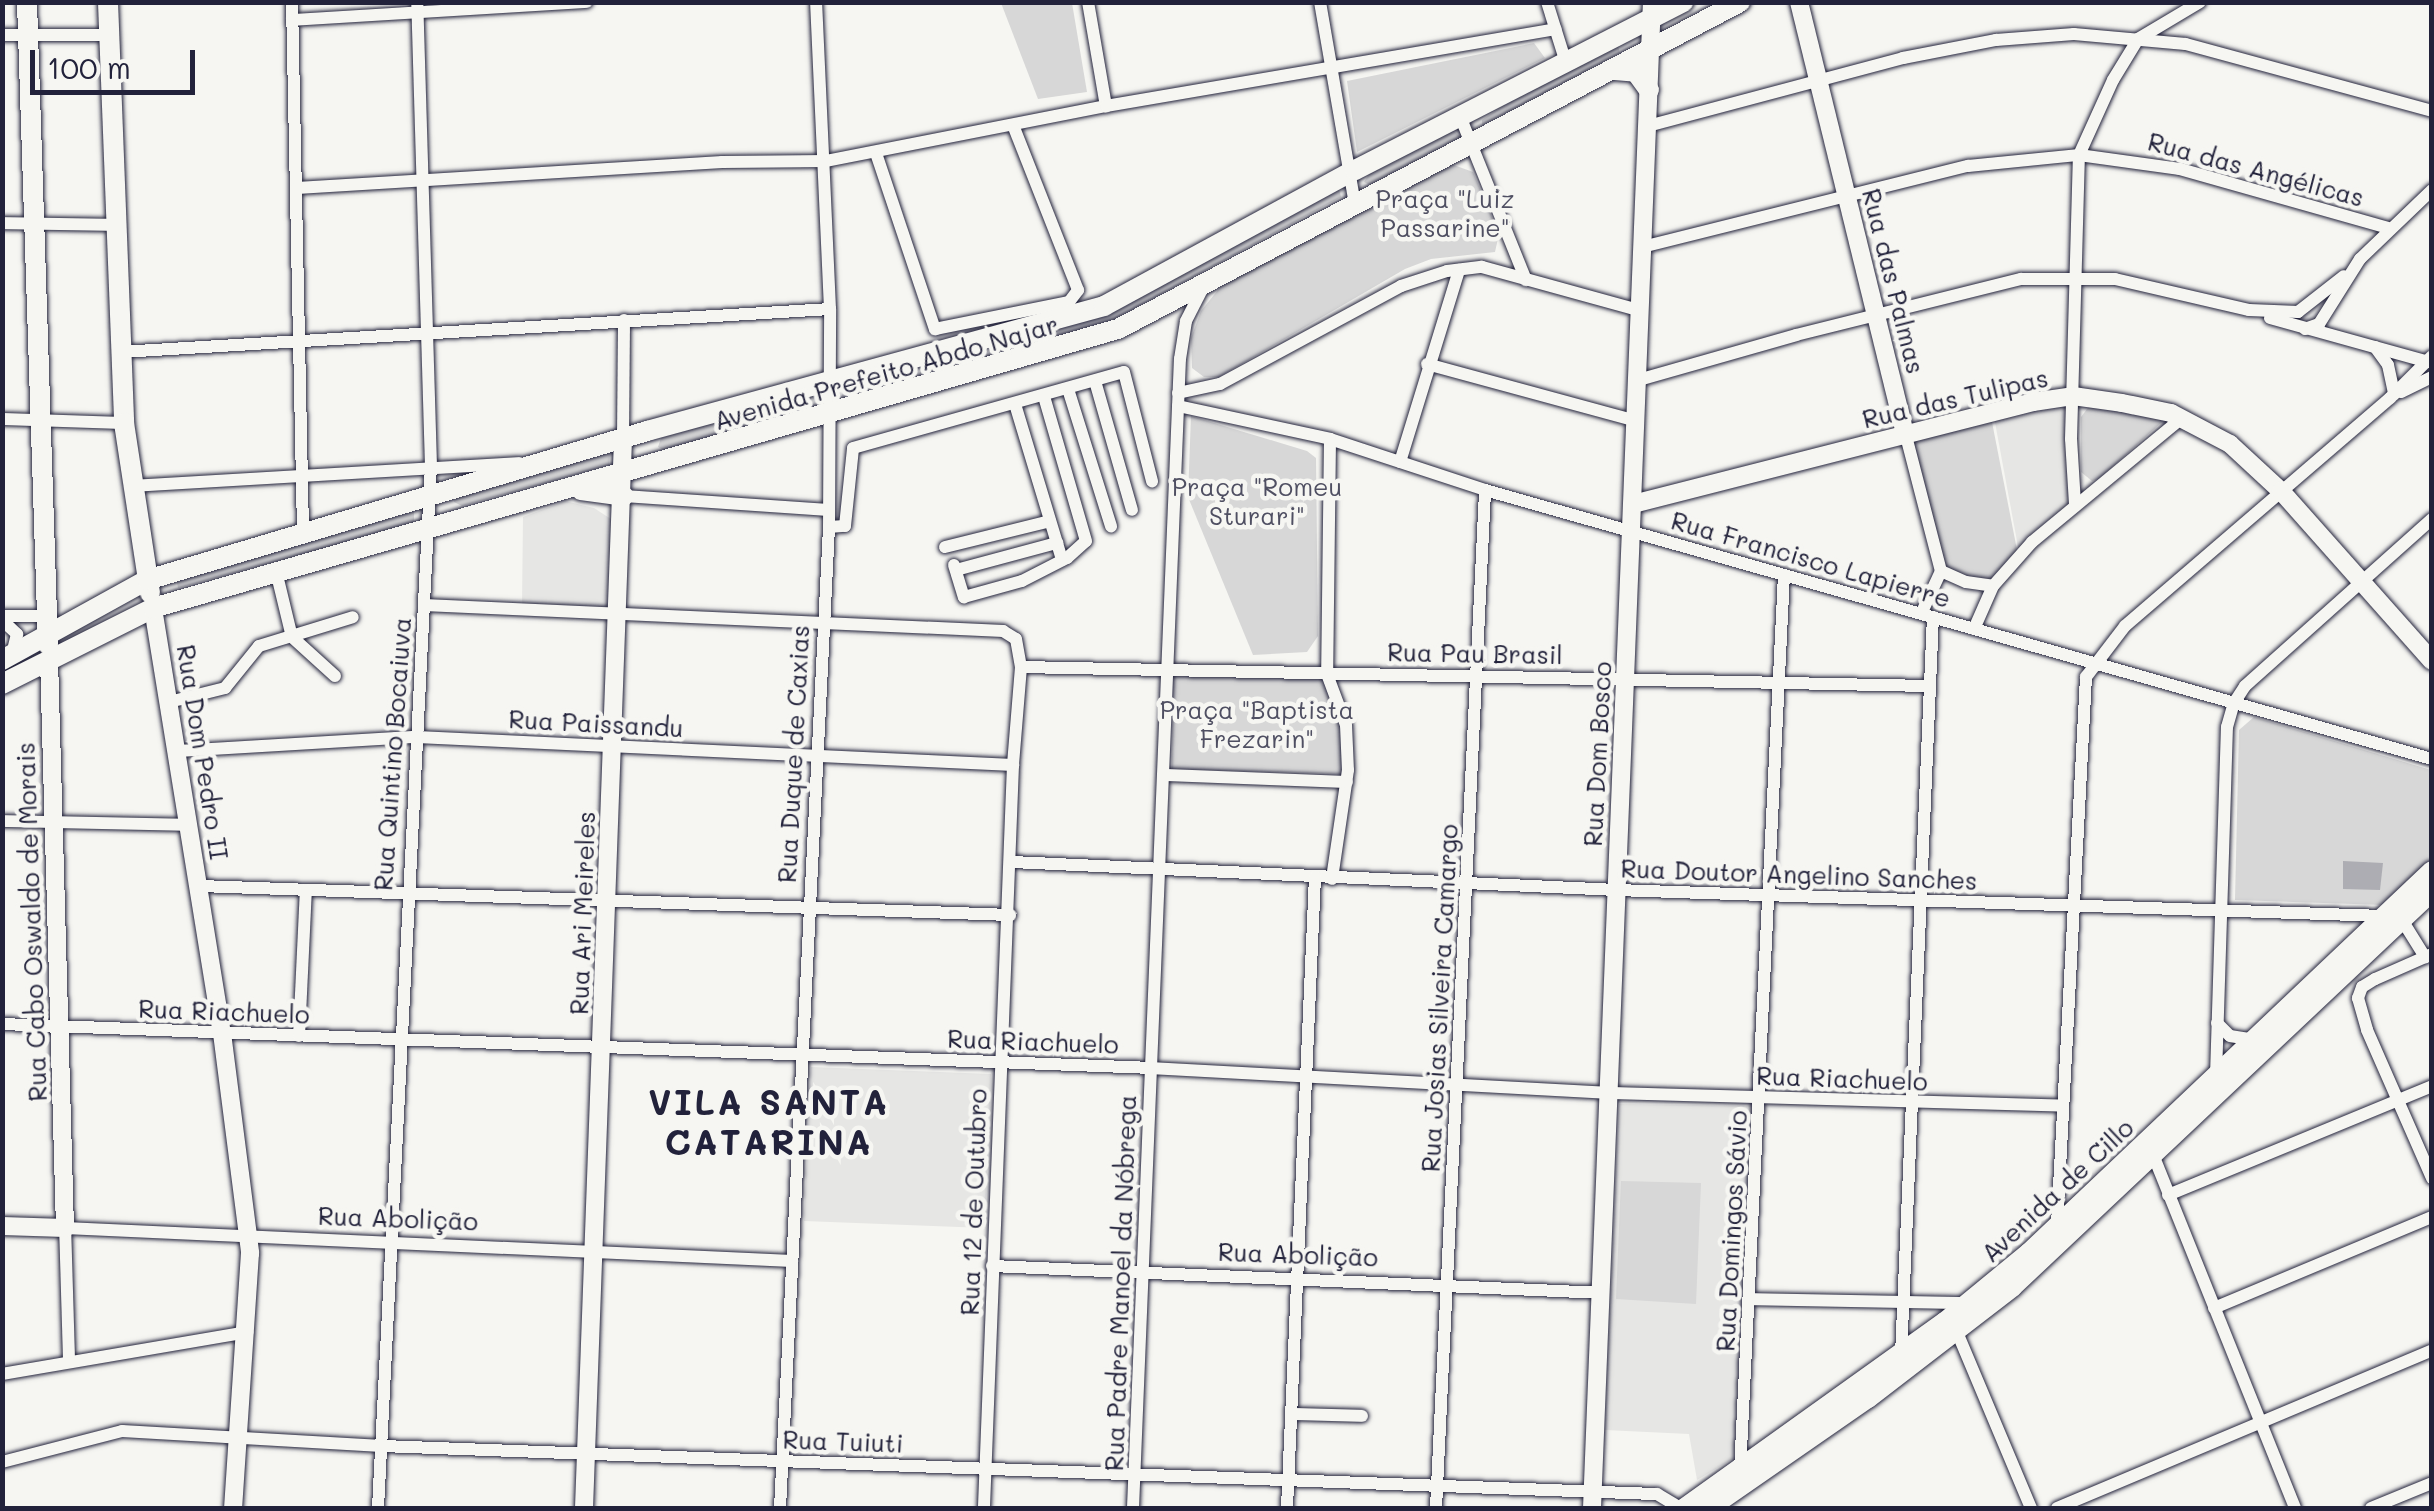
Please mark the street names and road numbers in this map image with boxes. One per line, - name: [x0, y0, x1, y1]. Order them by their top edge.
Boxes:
- street label: Rua das Angélicas: [2145, 126, 2367, 212]
- street label: Rua das Palmas: [1857, 185, 1931, 377]
- street label: Avenida Prefeito Abdo Najar: [710, 308, 1062, 436]
- street label: Rua das Tulipas: [1859, 362, 2051, 434]
- street label: Rua Francisco Lapierre: [1668, 505, 1954, 613]
- street label: Rua Quintino Bocaiuva: [367, 616, 417, 892]
- street label: Rua Duque de Caxias: [771, 624, 815, 884]
- street label: Rua Pau Brasil: [1387, 636, 1563, 670]
- street label: Rua Dom Pedro II: [171, 642, 235, 862]
- street label: Rua Dom Bosco: [1577, 661, 1617, 847]
- street label: Rua Paissandu: [508, 703, 684, 743]
- street label: Rua Cabo Oswaldo de Morais: [10, 742, 52, 1102]
- street label: Rua Ari Meireles: [563, 811, 601, 1015]
- street label: Rua Josias Silveira Camargo: [1415, 823, 1463, 1173]
- street label: Rua Doutor Angelino Sanches: [1620, 853, 1978, 895]
- street label: Rua Riachuelo: [138, 993, 310, 1029]
- street label: Rua Riachuelo: [947, 1023, 1119, 1059]
- street label: Rua Riachuelo: [1756, 1060, 1928, 1096]
- street label: Rua 12 de Outubro: [954, 1088, 992, 1316]
- street label: Rua Padre Manoel da Nóbrega: [1098, 1094, 1142, 1472]
- street label: Rua Domingos Sávio: [1710, 1110, 1752, 1352]
- street label: Avenida de Cillo: [1975, 1112, 2139, 1268]
- street label: Rua Abolição: [317, 1200, 479, 1236]
- street label: Rua Abolição: [1217, 1236, 1379, 1272]
- street label: Rua Tuiuti: [782, 1424, 904, 1458]

